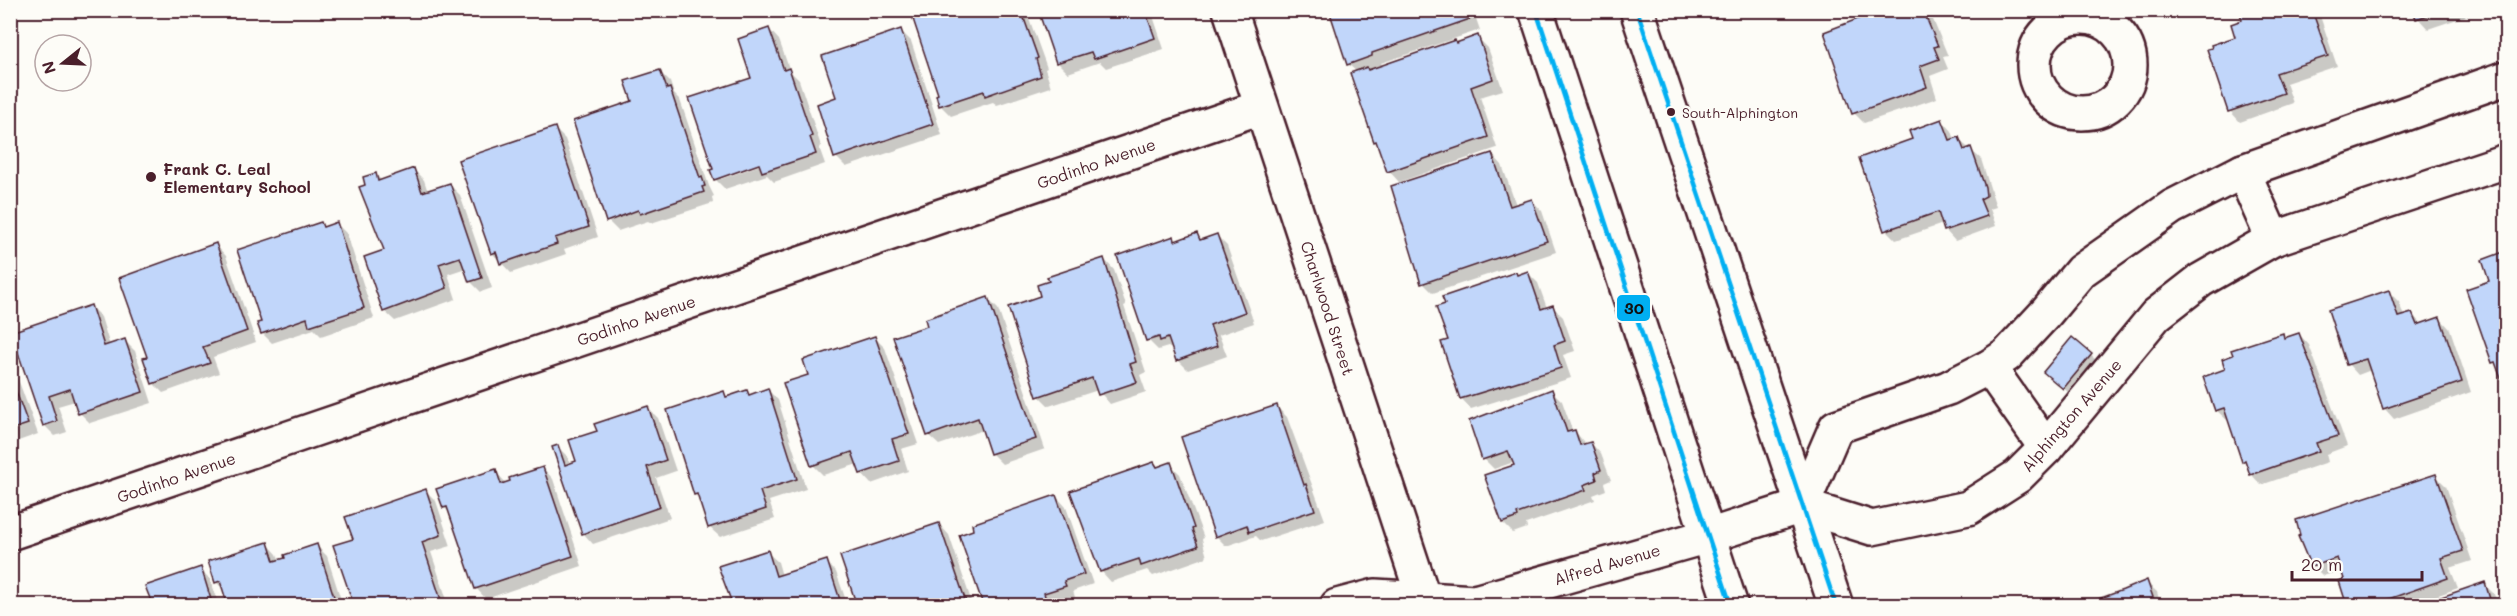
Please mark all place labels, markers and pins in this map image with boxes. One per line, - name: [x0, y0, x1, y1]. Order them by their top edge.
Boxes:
- place label: South-Alphington: [1682, 103, 1798, 122]
- marker: South-Alphington: [1665, 106, 1677, 118]
- place label: Frank C. Leal Elementary School: [163, 158, 311, 197]
- marker: Frank C. Leal Elementary School: [144, 170, 158, 184]

